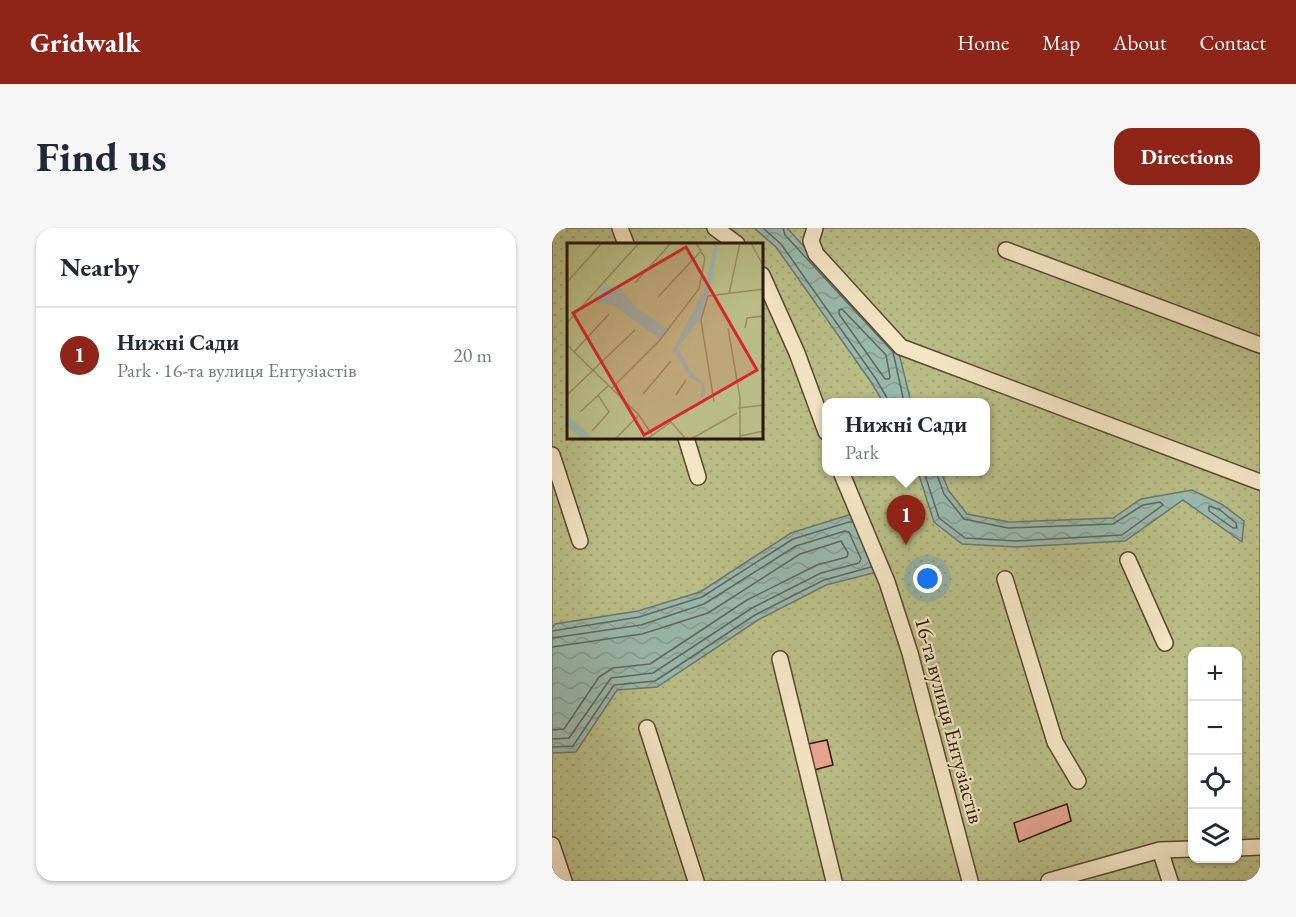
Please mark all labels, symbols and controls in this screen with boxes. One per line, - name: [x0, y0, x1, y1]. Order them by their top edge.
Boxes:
- text: Gridwalk: [30, 24, 141, 60]
- text: Home: [957, 29, 1009, 56]
- text: Map: [1042, 29, 1080, 56]
- text: About: [1113, 29, 1166, 56]
- text: Contact: [1199, 29, 1266, 56]
- button: Directions: [1114, 128, 1260, 185]
- text: Find us: [36, 129, 167, 184]
- inset map: [567, 243, 764, 440]
- text: Nearby: [60, 250, 140, 284]
- text: Нижні Сади: [117, 328, 239, 357]
- text: 1: [74, 342, 85, 368]
- text: 20 m: [453, 342, 492, 368]
- text: Park · 16-та вулиця Ентузіастів: [117, 357, 356, 383]
- popup: [822, 398, 990, 476]
- text: Нижні Сади: [845, 410, 967, 439]
- text: Park: [845, 439, 879, 465]
- pin: 1: [886, 496, 926, 545]
- your location: [913, 564, 942, 593]
- street label: 16-та вулиця Ентузіастів: [908, 614, 991, 827]
- map controls: [1188, 647, 1242, 863]
- button: +: [1188, 647, 1242, 701]
- button: −: [1188, 701, 1242, 755]
- button: locate: [1188, 755, 1242, 809]
- button: layers: [1188, 809, 1242, 863]

